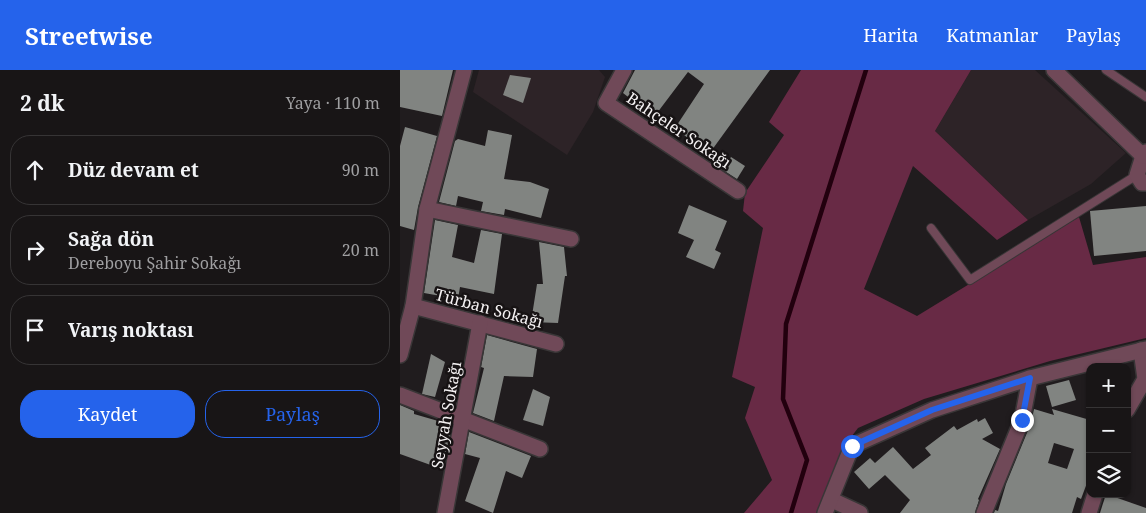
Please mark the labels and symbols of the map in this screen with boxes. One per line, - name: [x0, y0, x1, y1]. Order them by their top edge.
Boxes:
- street label: Bahçeler Sokağı: [623, 87, 735, 173]
- street label: Türban Sokağı: [433, 283, 545, 333]
- street label: Seyyah Sokağı: [426, 360, 466, 470]
- route end: [1011, 409, 1034, 432]
- route start: [841, 435, 864, 458]

